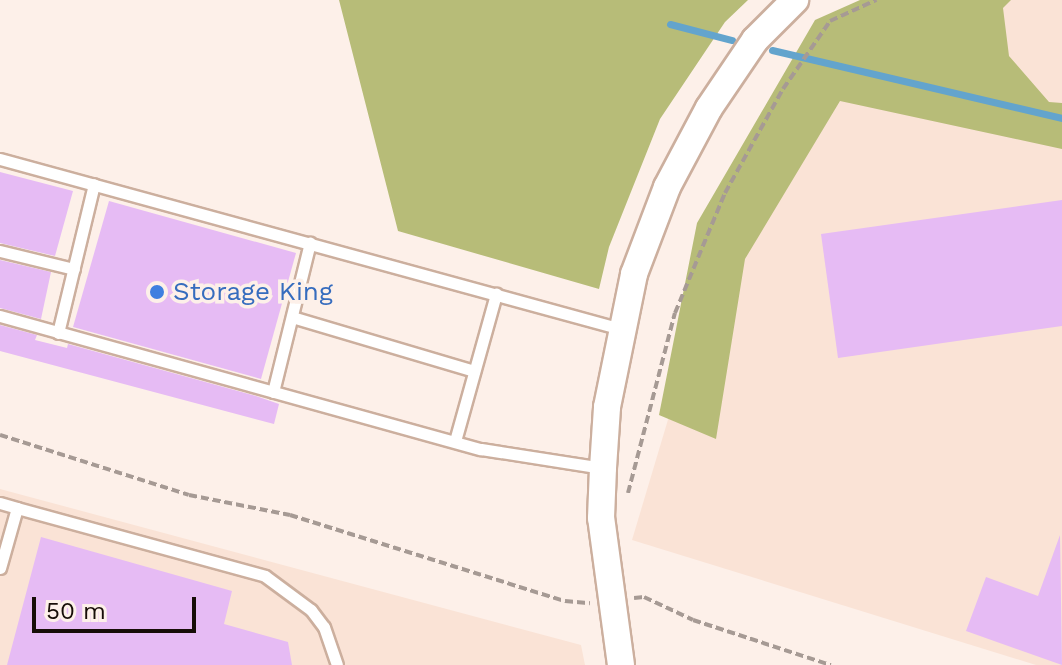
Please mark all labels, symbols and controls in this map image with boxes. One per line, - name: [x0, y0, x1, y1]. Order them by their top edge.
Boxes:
- place label: Storage King: [173, 276, 333, 308]
- marker: Storage King: [148, 283, 166, 301]
- scale bar: [36, 581, 200, 631]
- text: 50 m: [46, 597, 106, 625]

